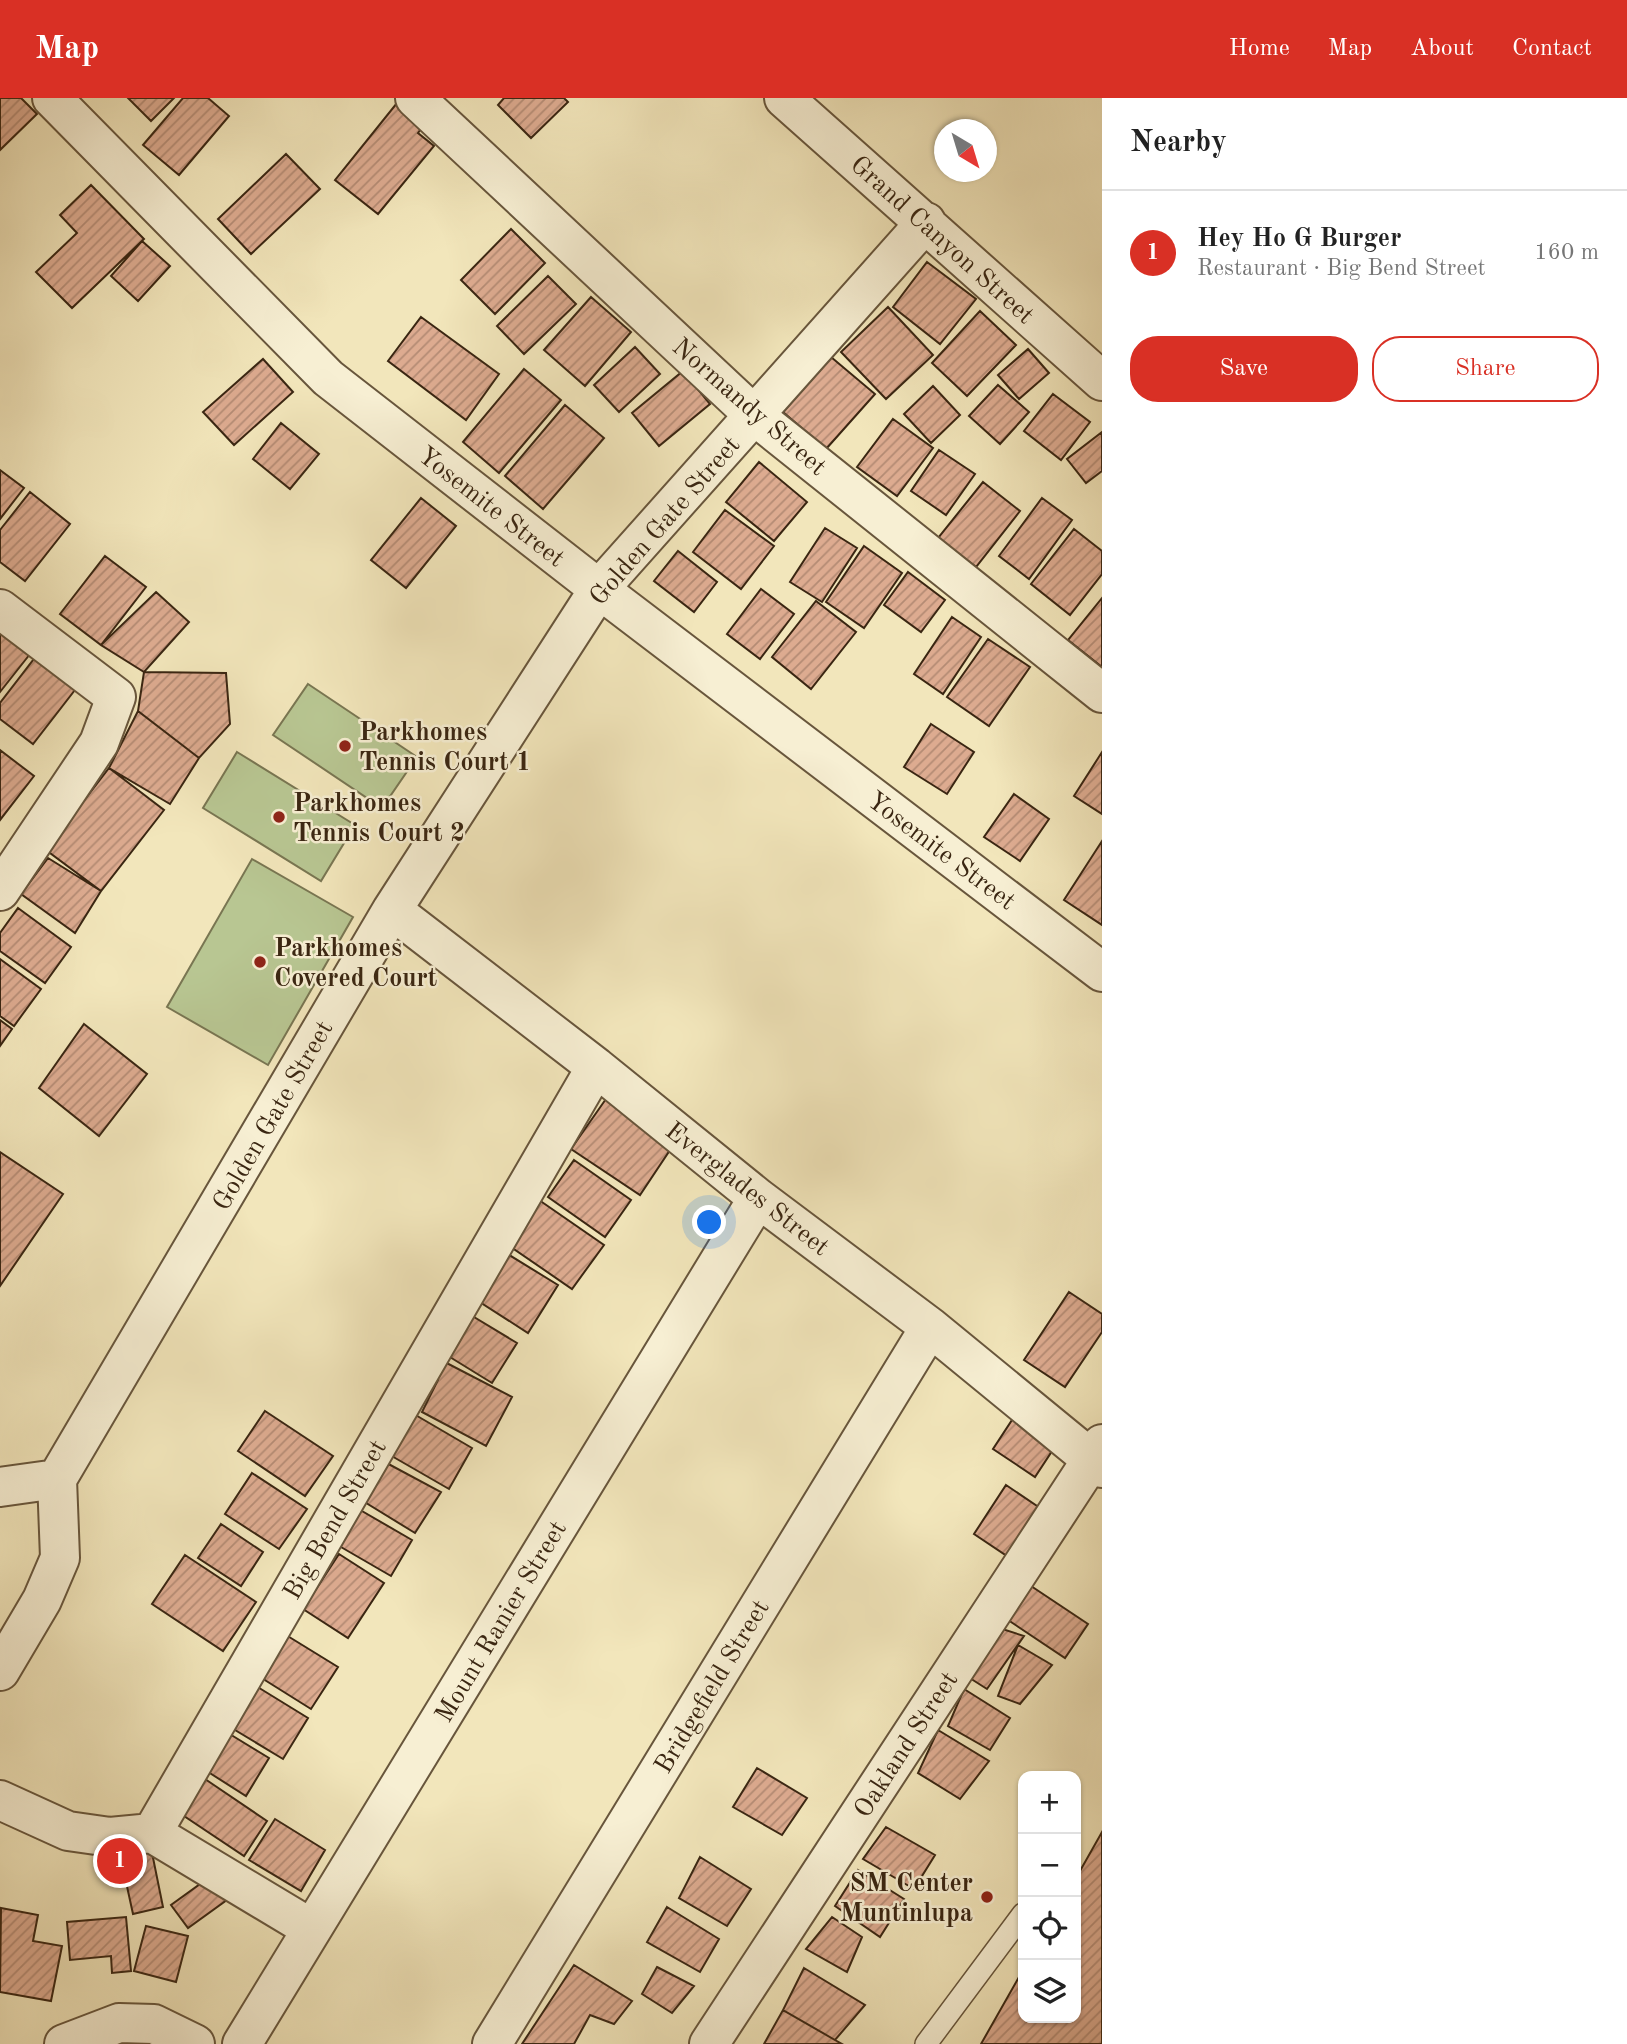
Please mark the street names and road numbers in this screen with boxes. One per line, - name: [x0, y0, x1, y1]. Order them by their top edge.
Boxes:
- street label: Grand Canyon Street: [845, 152, 1038, 329]
- street label: Normandy Street: [667, 334, 831, 481]
- street label: Golden Gate Street: [585, 432, 746, 611]
- street label: Yosemite Street: [413, 443, 569, 573]
- street label: Yosemite Street: [862, 788, 1020, 916]
- street label: Golden Gate Street: [209, 1017, 339, 1215]
- street label: Everglades Street: [660, 1118, 834, 1261]
- street label: Big Bend Street: [279, 1436, 392, 1604]
- street label: Mount Ranier Street: [431, 1517, 572, 1727]
- street label: Bridgefield Street: [651, 1596, 775, 1778]
- street label: Oakland Street: [850, 1667, 963, 1823]

